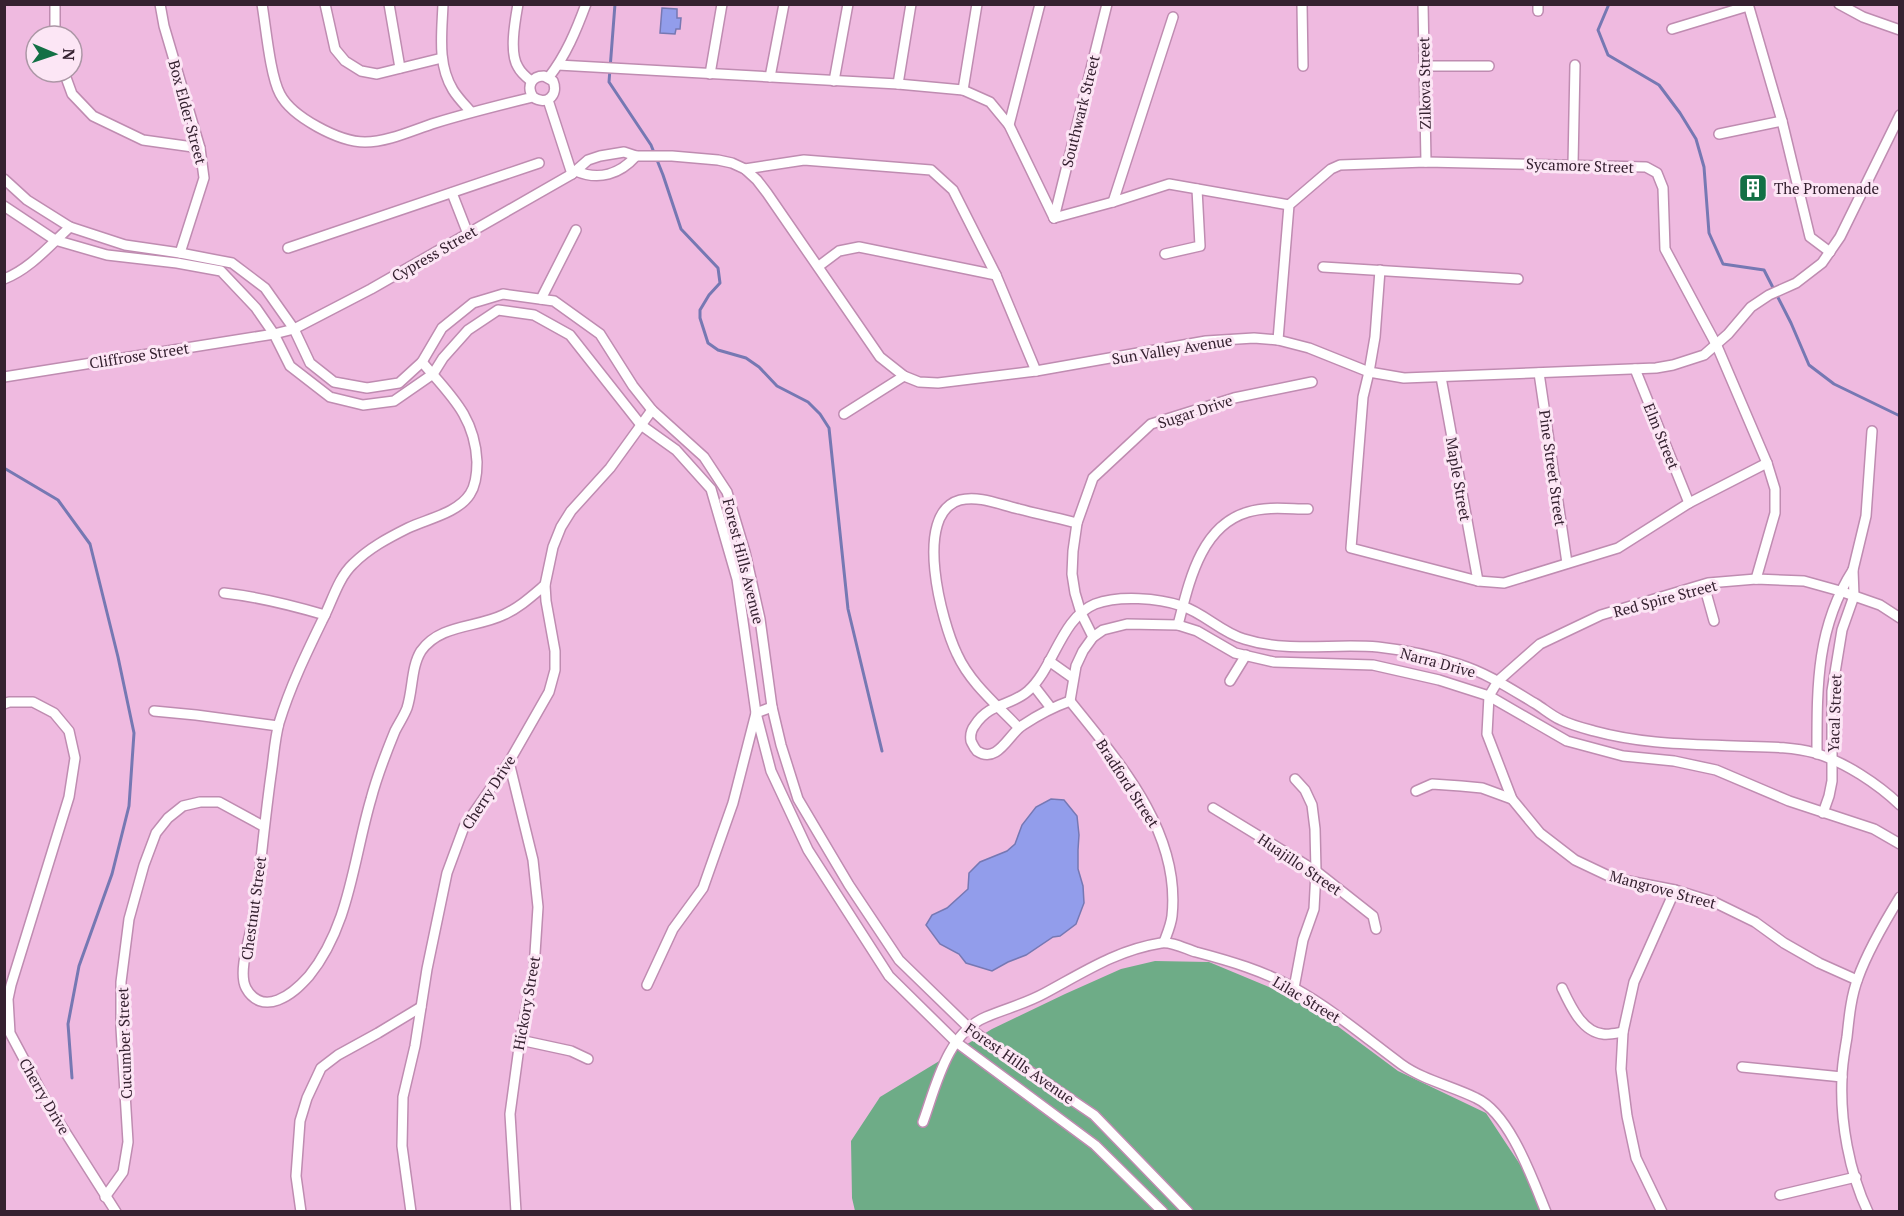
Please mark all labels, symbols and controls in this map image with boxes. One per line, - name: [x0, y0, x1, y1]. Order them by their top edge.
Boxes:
- north arrow: [24, 24, 84, 84]
- street label: Zilkova Street: [1413, 36, 1435, 129]
- text: N: [58, 48, 80, 61]
- street label: Southwark Street: [1056, 52, 1104, 169]
- street label: Box Elder Street: [164, 58, 212, 167]
- street label: Sycamore Street: [1526, 153, 1635, 177]
- building icon: The Promenade: [1737, 172, 1769, 204]
- place label: The Promenade: [1774, 178, 1879, 198]
- street label: Cypress Street: [388, 220, 481, 285]
- street label: Sun Valley Avenue: [1110, 330, 1234, 368]
- street label: Cliffrose Street: [88, 337, 191, 373]
- street label: Sugar Drive: [1155, 390, 1235, 432]
- street label: Elm Street: [1640, 400, 1685, 473]
- street label: Pine Street Street: [1535, 409, 1571, 528]
- street label: Maple Street: [1442, 436, 1476, 523]
- street label: Forest Hills Avenue: [719, 496, 769, 626]
- street label: Red Spire Street: [1611, 574, 1720, 621]
- street label: Narra Drive: [1398, 642, 1478, 682]
- street label: Yacal Street: [1823, 673, 1845, 753]
- street label: Bradford Street: [1092, 735, 1164, 831]
- street label: Cherry Drive: [457, 751, 519, 833]
- street label: Huajillo Street: [1254, 829, 1346, 900]
- street label: Chestnut Street: [236, 854, 270, 961]
- street label: Mangrove Street: [1607, 865, 1719, 913]
- street label: Hickory Street: [508, 954, 544, 1052]
- street label: Lilac Street: [1269, 971, 1345, 1027]
- street label: Cucumber Street: [112, 986, 136, 1099]
- street label: Forest Hills Avenue: [961, 1018, 1079, 1108]
- street label: Cherry Drive: [15, 1054, 75, 1138]

